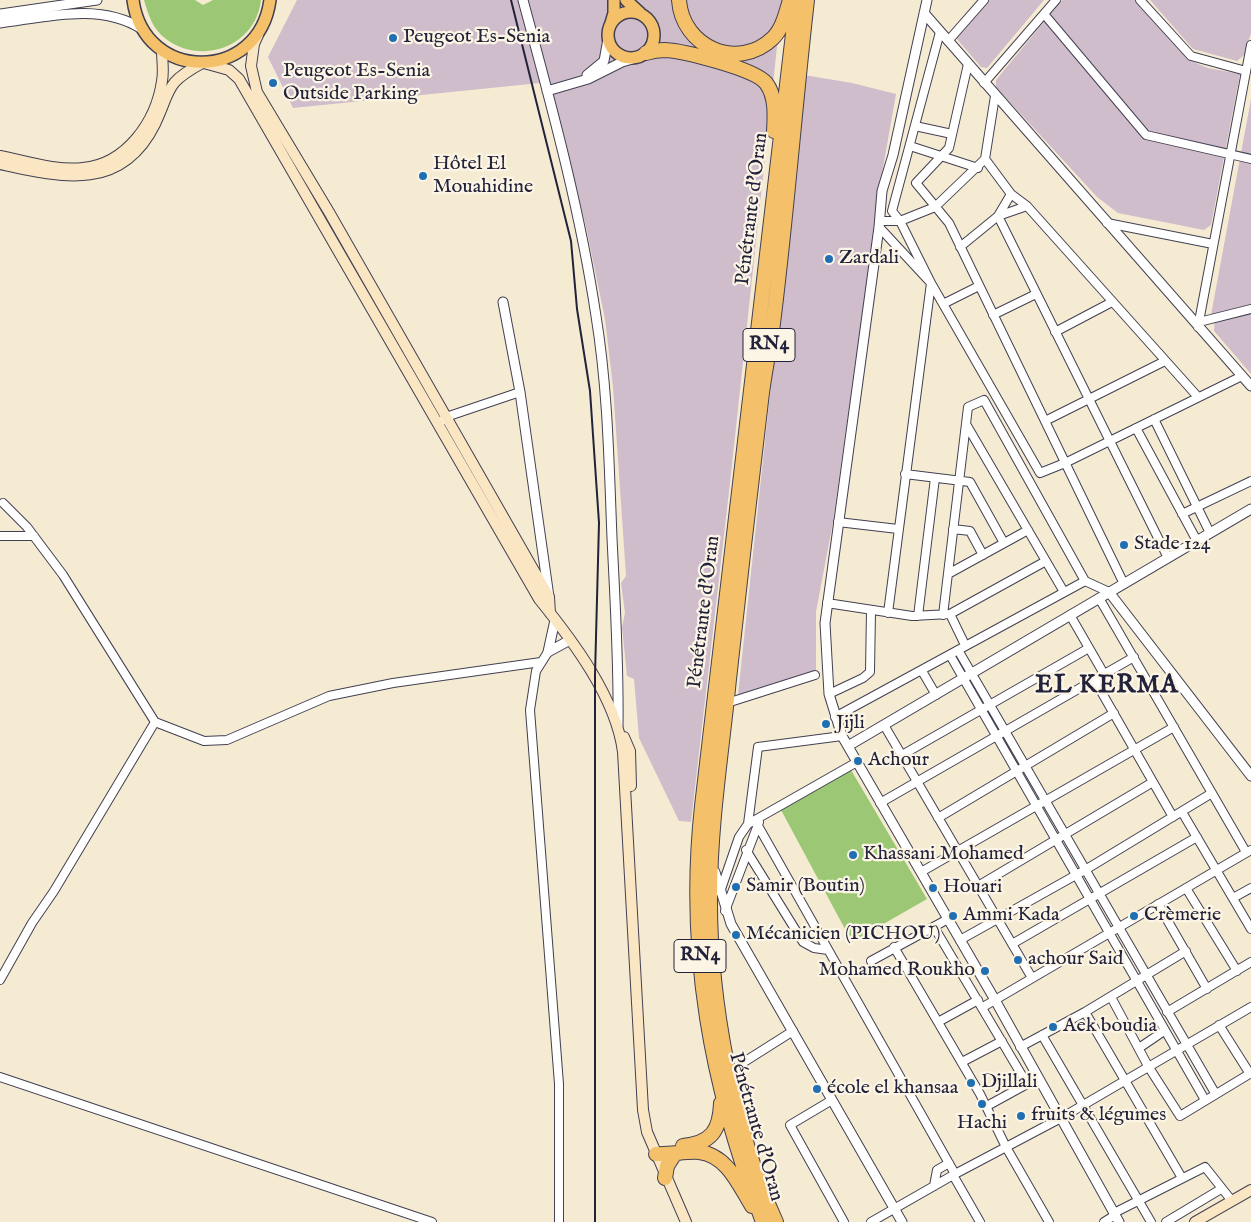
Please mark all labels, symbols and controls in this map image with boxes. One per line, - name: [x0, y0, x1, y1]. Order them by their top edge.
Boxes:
- place label: Peugeot Es-Senia: [403, 26, 550, 50]
- marker: Peugeot Es-Senia: [387, 32, 399, 44]
- place label: Peugeot Es-Senia Outside Parking: [283, 60, 430, 107]
- marker: Peugeot Es-Senia Outside Parking: [267, 77, 279, 89]
- street label: Pénétrante d'Oran: [732, 131, 774, 287]
- place label: Hôtel El Mouahidine: [433, 153, 533, 200]
- marker: Hôtel El Mouahidine: [417, 170, 429, 182]
- place label: Zardali: [839, 247, 899, 271]
- marker: Zardali: [823, 253, 835, 265]
- road number: RN4: [743, 328, 795, 362]
- place label: Stade 124: [1134, 533, 1211, 557]
- street label: Pénétrante d'Oran: [684, 534, 726, 690]
- marker: Stade 124: [1118, 539, 1130, 551]
- district label: EL KERMA: [1034, 672, 1180, 702]
- place label: Jijli: [836, 712, 865, 736]
- marker: Jijli: [820, 718, 832, 730]
- place label: Achour: [868, 749, 929, 773]
- marker: Achour: [852, 755, 864, 767]
- place label: Khassani Mohamed: [863, 843, 1024, 867]
- marker: Khassani Mohamed: [847, 849, 859, 861]
- place label: Samir (Boutin): [746, 875, 865, 899]
- place label: Houari: [943, 876, 1002, 900]
- marker: Samir (Boutin): [730, 881, 742, 893]
- marker: Houari: [927, 882, 939, 894]
- place label: Ammi Kada: [963, 904, 1060, 928]
- place label: Crèmerie: [1144, 904, 1221, 928]
- marker: Ammi Kada: [947, 910, 959, 922]
- marker: Crèmerie: [1128, 910, 1140, 922]
- place label: Mécanicien (PICHOU): [746, 923, 941, 947]
- marker: Mécanicien (PICHOU): [730, 929, 742, 941]
- road number: RN4: [674, 939, 726, 972]
- place label: achour Said: [1028, 948, 1123, 972]
- marker: achour Said: [1012, 954, 1024, 966]
- place label: Mohamed Roukho: [819, 959, 975, 983]
- marker: Mohamed Roukho: [979, 965, 991, 977]
- place label: Aek boudia: [1063, 1015, 1157, 1039]
- marker: Aek boudia: [1047, 1021, 1059, 1033]
- street label: Pénétrante d'Oran: [722, 1050, 788, 1204]
- place label: Djillali: [981, 1071, 1038, 1095]
- place label: école el khansaa: [827, 1077, 958, 1101]
- marker: Djillali: [965, 1077, 977, 1089]
- marker: école el khansaa: [811, 1083, 823, 1095]
- marker: Hachi: [976, 1098, 988, 1110]
- place label: fruits & légumes: [1031, 1104, 1166, 1128]
- marker: fruits & légumes: [1015, 1110, 1027, 1122]
- place label: Hachi: [957, 1112, 1007, 1136]

